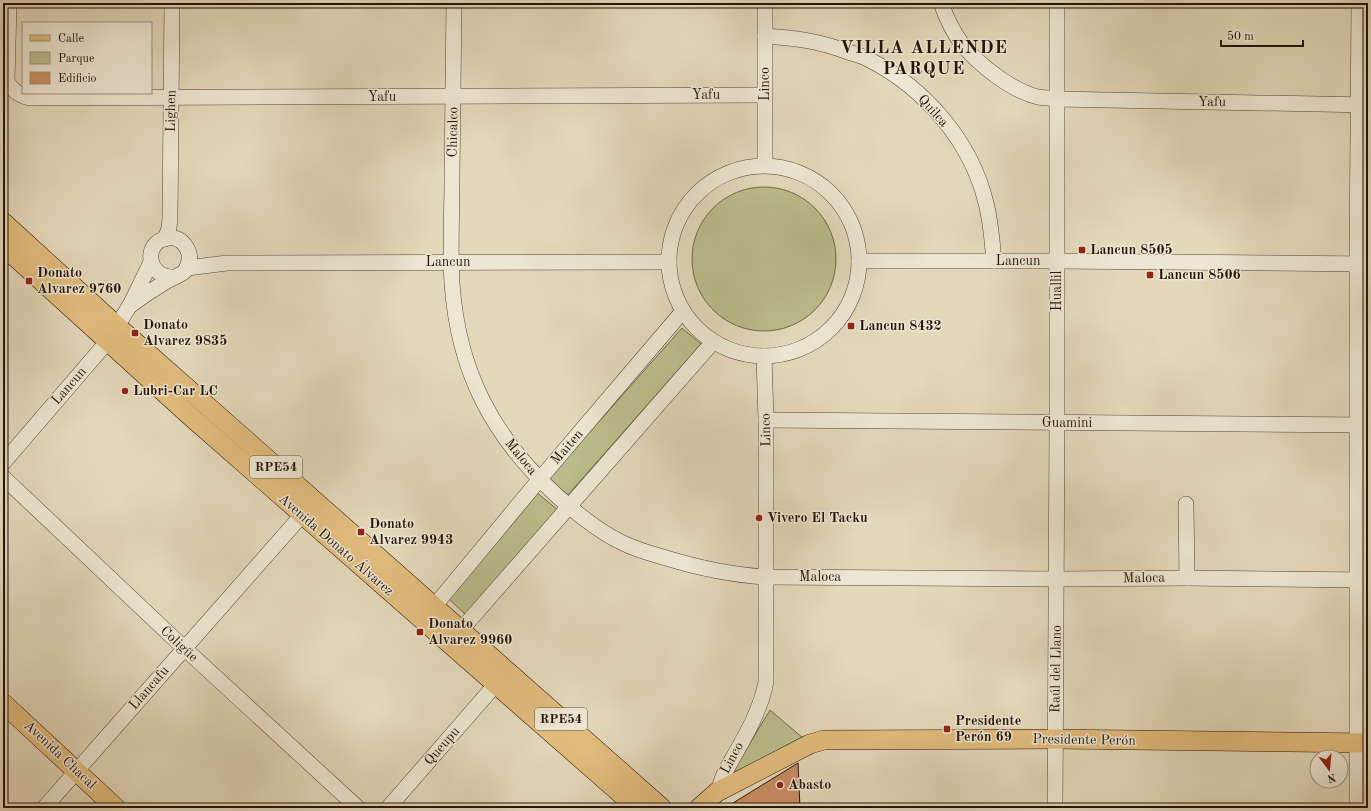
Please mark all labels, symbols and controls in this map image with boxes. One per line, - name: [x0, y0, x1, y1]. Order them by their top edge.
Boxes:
- legend: [22, 22, 152, 94]
- scale bar: [1221, 22, 1303, 48]
- text: 50 m: [1227, 30, 1254, 43]
- text: Calle: [58, 33, 84, 45]
- district label: VILLA ALLENDE PARQUE: [840, 39, 1008, 78]
- text: Parque: [58, 53, 95, 65]
- street label: Linco: [758, 67, 772, 101]
- text: Edificio: [58, 73, 97, 85]
- street label: Yafu: [692, 88, 721, 102]
- street label: Lighen: [164, 89, 178, 132]
- street label: Yafu: [368, 90, 397, 104]
- street label: Quilca: [915, 92, 951, 130]
- street label: Yafu: [1198, 95, 1227, 109]
- street label: Chicalco: [446, 107, 460, 157]
- place label: Lancun 8505: [1090, 243, 1173, 257]
- marker: Lancun 8505: [1077, 245, 1087, 255]
- street label: Lancun: [996, 254, 1041, 268]
- street label: Lancun: [426, 255, 471, 269]
- place label: Donato Alvarez 9760: [37, 266, 121, 296]
- place label: Lancun 8506: [1158, 268, 1241, 282]
- marker: Lancun 8506: [1145, 270, 1155, 280]
- street label: Huallil: [1050, 271, 1064, 311]
- marker: Donato Alvarez 9760: [24, 276, 34, 286]
- place label: Donato Alvarez 9835: [143, 318, 227, 348]
- place label: Lancun 8432: [859, 319, 942, 333]
- marker: Lancun 8432: [846, 321, 856, 331]
- marker: Donato Alvarez 9835: [130, 328, 140, 338]
- street label: Lancun: [49, 364, 89, 408]
- place label: Lubri-Car LC: [133, 384, 218, 398]
- marker: Lubri-Car LC: [120, 386, 130, 396]
- street label: Linco: [759, 413, 773, 447]
- street label: Guamini: [1042, 416, 1093, 430]
- street label: Maiten: [548, 426, 586, 467]
- street label: Maloca: [502, 436, 540, 478]
- road number: RPE54: [250, 456, 302, 478]
- street label: Avenida Donato Álvarez: [276, 489, 398, 599]
- place label: Vivero El Tacku: [767, 511, 868, 525]
- marker: Vivero El Tacku: [754, 513, 764, 523]
- place label: Donato Alvarez 9943: [369, 517, 453, 547]
- marker: Donato Alvarez 9943: [356, 527, 366, 537]
- street label: Maloca: [799, 570, 841, 584]
- street label: Maloca: [1123, 571, 1165, 585]
- place label: Donato Alvarez 9960: [428, 617, 512, 647]
- street label: Coligüe: [158, 623, 200, 665]
- street label: Raúl del Llano: [1048, 625, 1064, 713]
- marker: Donato Alvarez 9960: [415, 627, 425, 637]
- street label: Llancafu: [126, 663, 172, 713]
- road number: RPE54: [535, 708, 587, 730]
- place label: Presidente Perón 69: [955, 714, 1021, 744]
- street label: Avenida Chacal: [21, 718, 99, 792]
- street label: Queupu: [422, 724, 463, 768]
- marker: Presidente Perón 69: [942, 724, 952, 734]
- street label: Presidente Perón: [1032, 732, 1136, 748]
- street label: Linco: [718, 740, 746, 776]
- north arrow: [1309, 749, 1349, 789]
- text: N: [1325, 771, 1337, 784]
- place label: Abasto: [788, 778, 831, 792]
- marker: Abasto: [775, 780, 785, 790]

